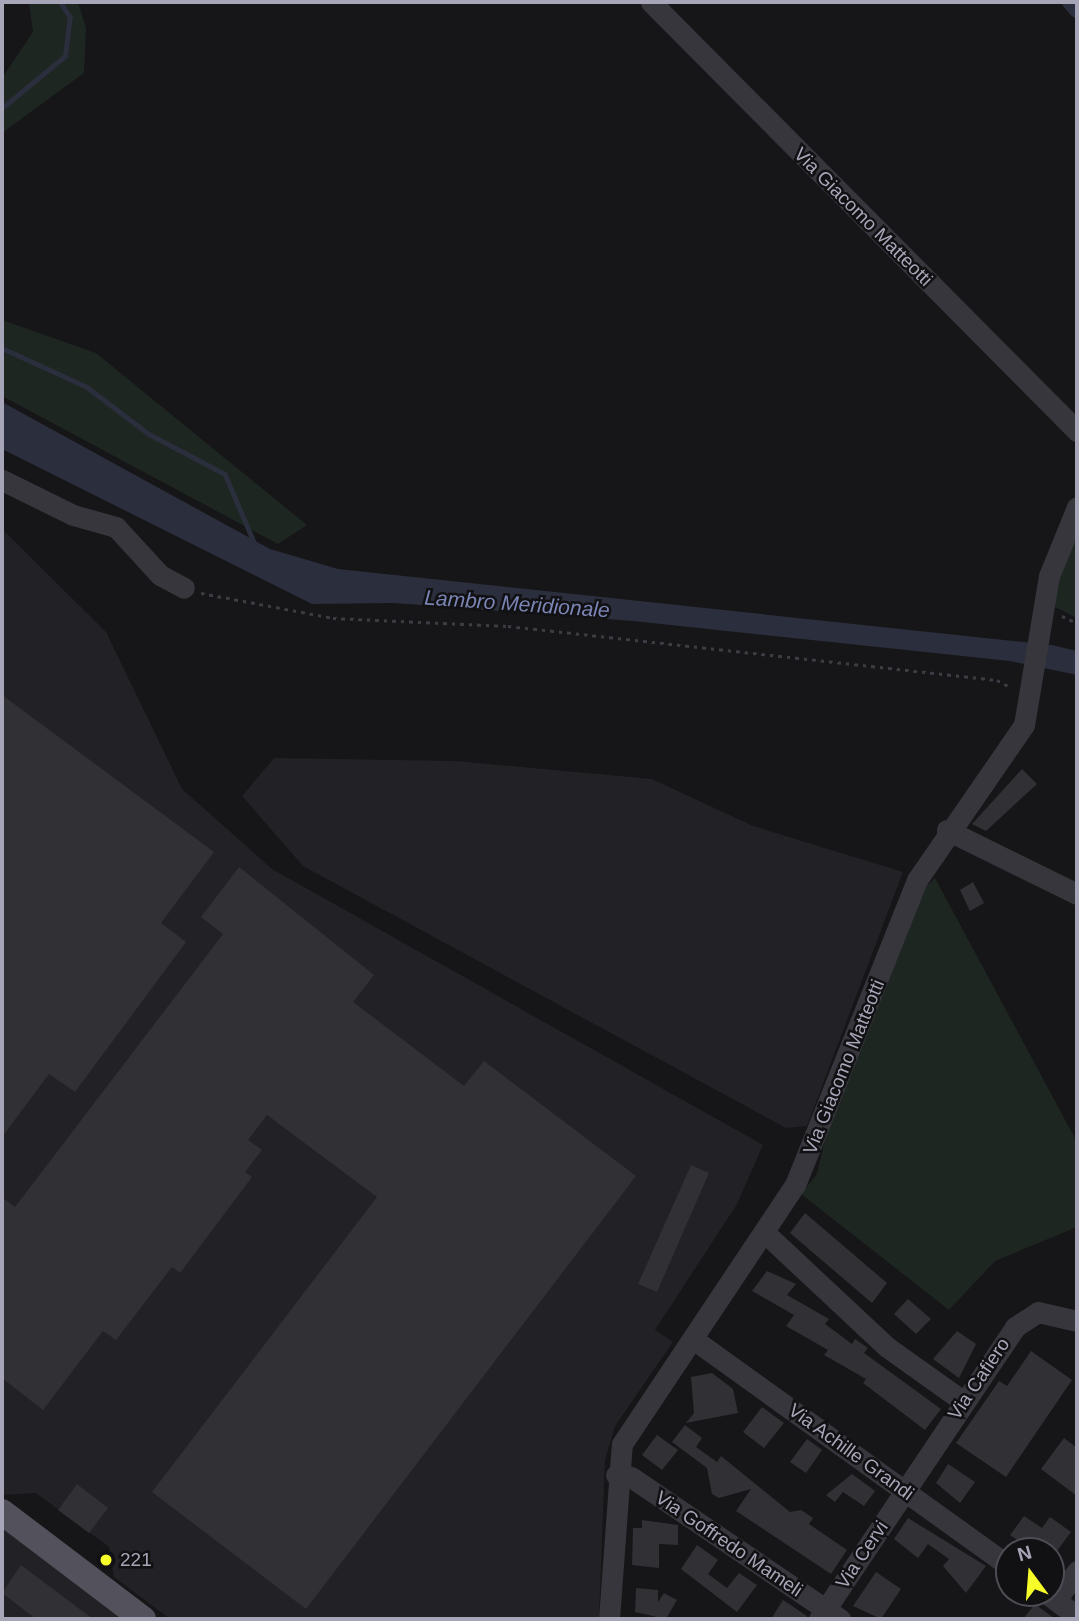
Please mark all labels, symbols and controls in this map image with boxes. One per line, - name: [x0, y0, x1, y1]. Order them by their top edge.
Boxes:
- street label: Via Giacomo Matteotti: [789, 143, 937, 291]
- water label: Lambro Meridionale: [424, 585, 610, 623]
- street label: Via Giacomo Matteotti: [798, 976, 890, 1158]
- street label: Via Cafiero: [943, 1334, 1015, 1424]
- street label: Via Achille Grandi: [783, 1398, 919, 1506]
- street label: Via Goffredo Mameli: [651, 1486, 807, 1602]
- street label: Via Cervi: [831, 1517, 893, 1593]
- north arrow: [995, 1537, 1065, 1607]
- text: N: [1015, 1541, 1034, 1565]
- place label: 221: [120, 1549, 152, 1571]
- marker: 221: [98, 1552, 114, 1568]

